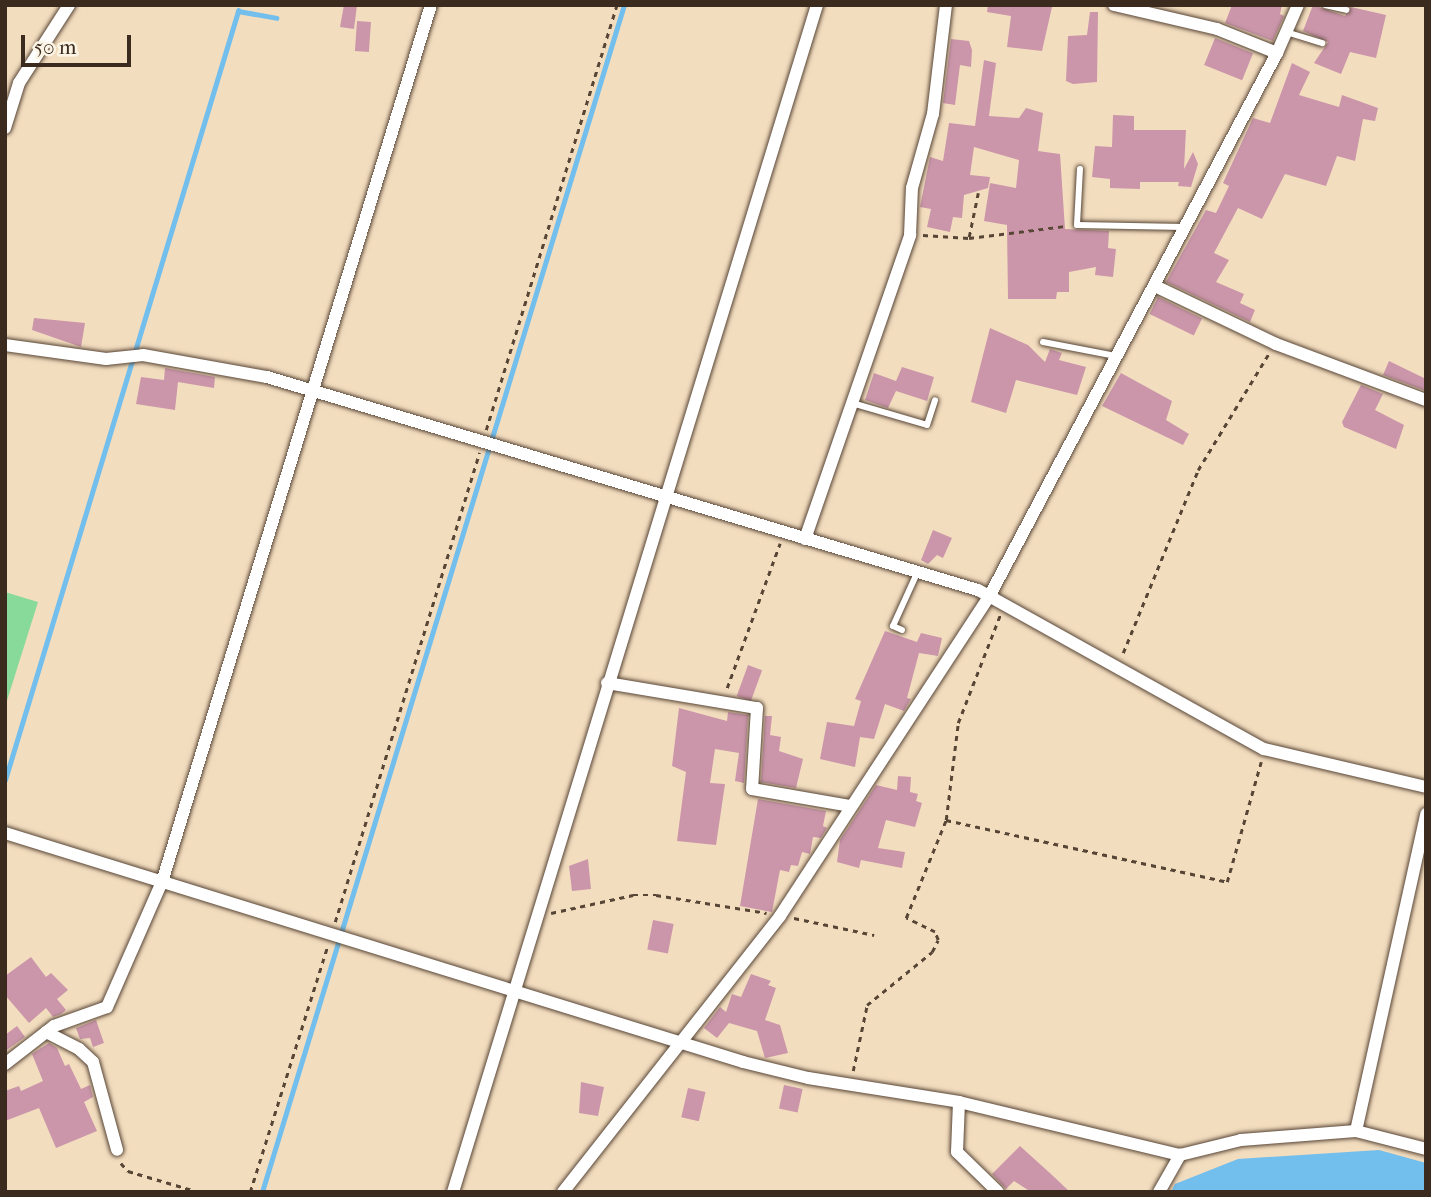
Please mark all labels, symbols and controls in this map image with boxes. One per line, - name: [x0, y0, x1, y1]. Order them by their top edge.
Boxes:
- scale bar: [24, 21, 135, 65]
- text: 50 m: [34, 35, 77, 59]

